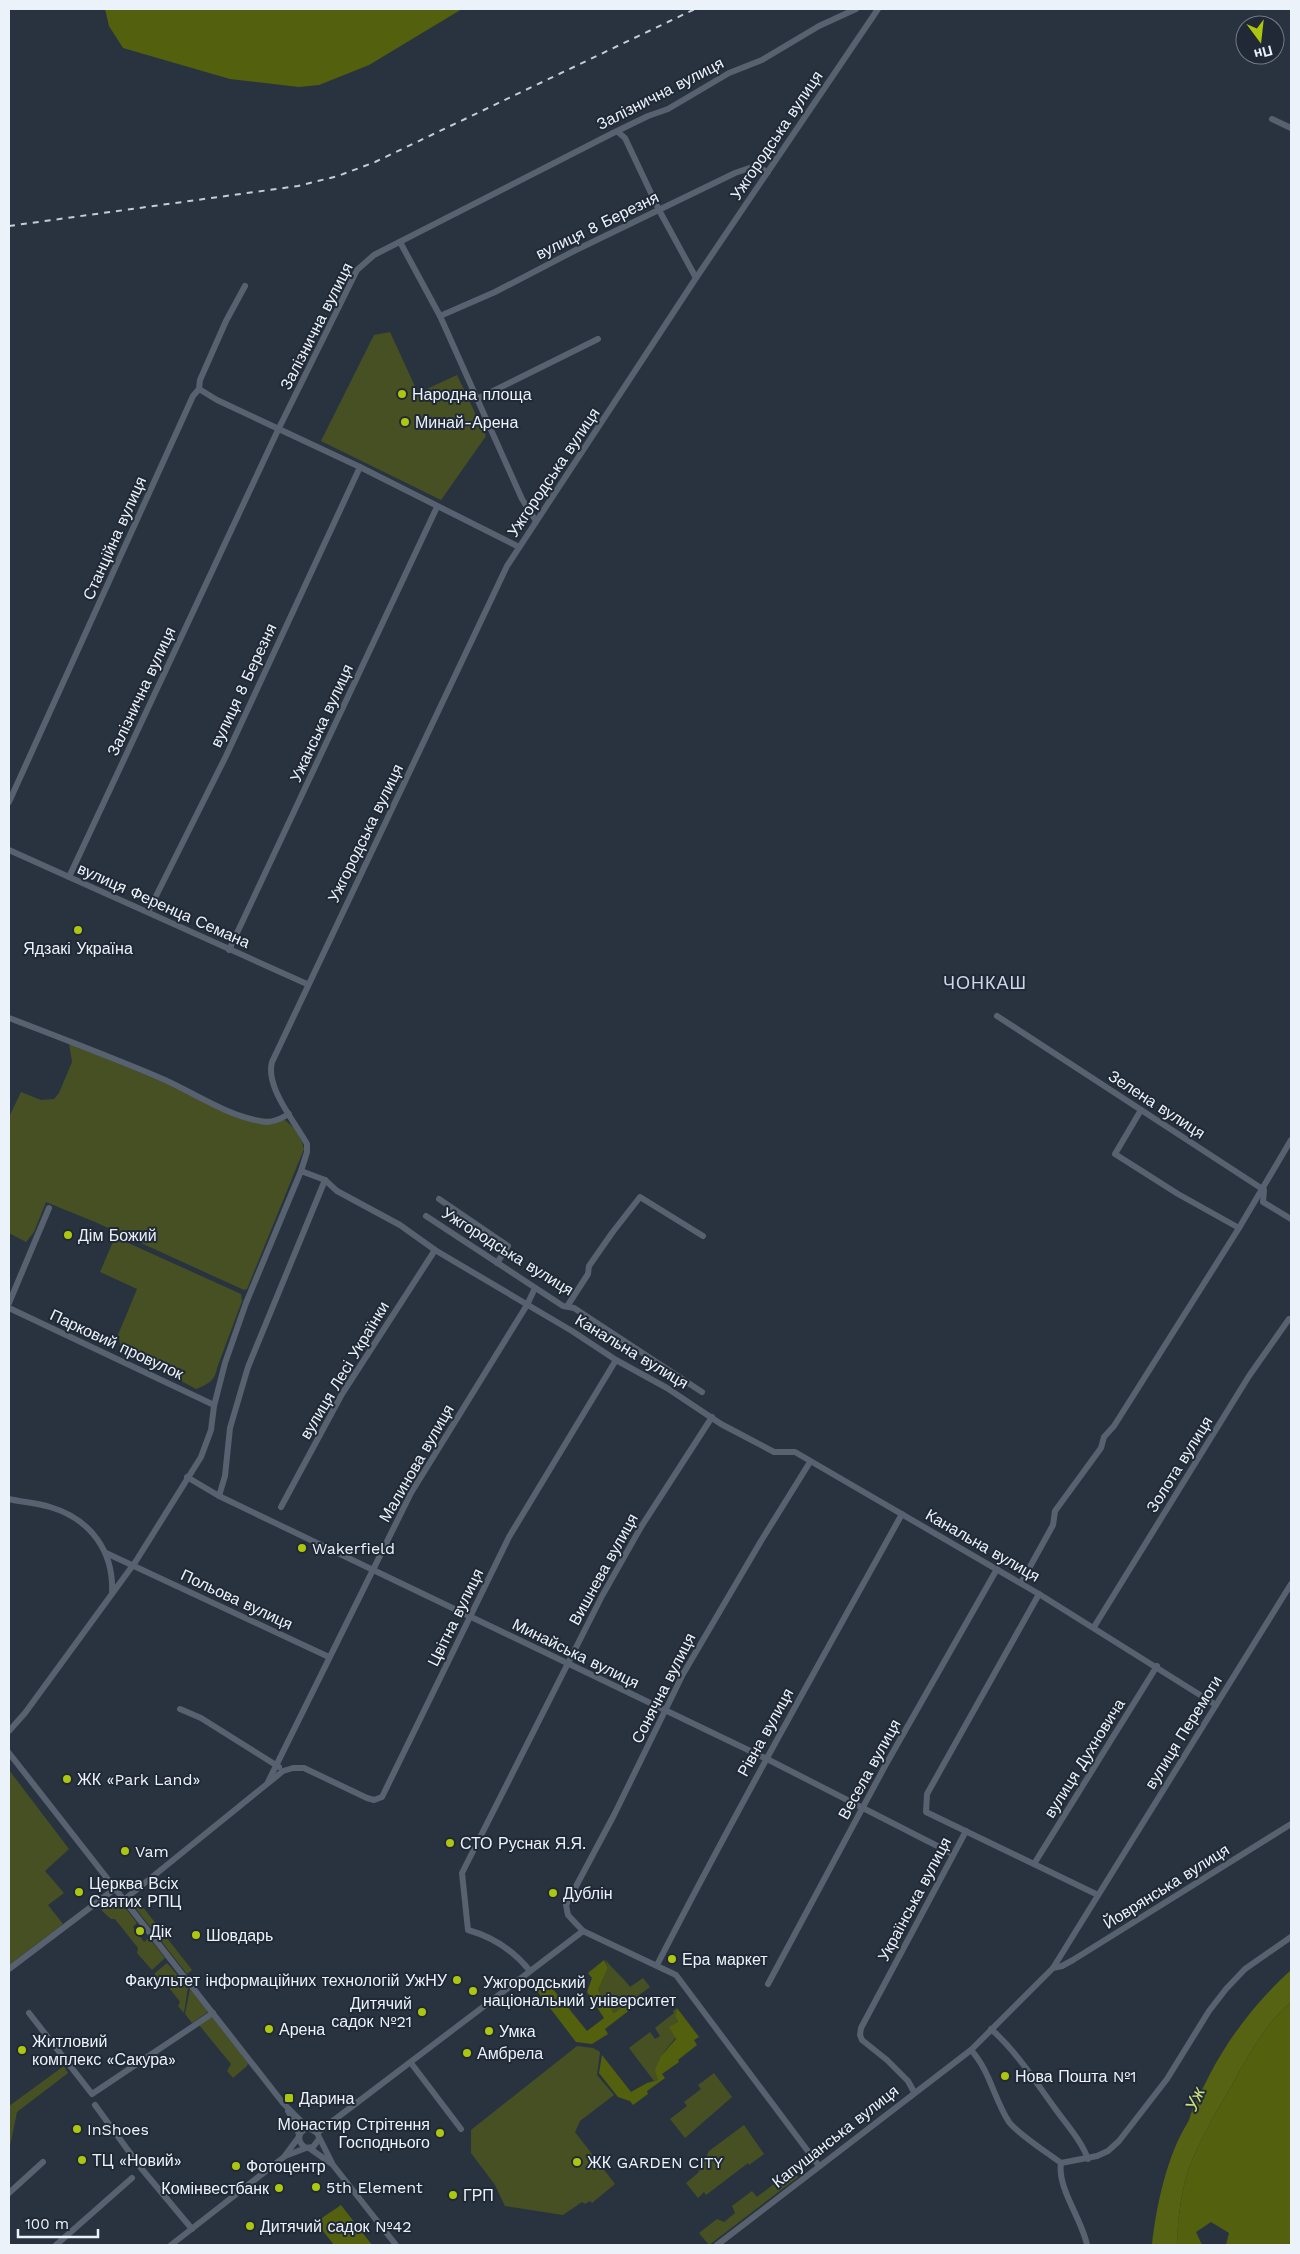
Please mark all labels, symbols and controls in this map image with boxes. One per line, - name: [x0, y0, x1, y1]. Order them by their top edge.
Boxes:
- north arrow: [1235, 15, 1285, 65]
- text: Пн: [1252, 42, 1274, 63]
- street label: Залізнична вулиця: [594, 53, 727, 134]
- street label: Ужгородська вулиця: [726, 67, 827, 203]
- street label: вулиця 8 Березня: [533, 187, 662, 263]
- street label: Залізнична вулиця: [276, 260, 357, 393]
- place label: Народна площа: [412, 385, 532, 404]
- marker: Народна площа: [396, 388, 408, 400]
- street label: Ужгородська вулиця: [503, 404, 604, 540]
- place label: Минай-Арена: [415, 413, 518, 432]
- marker: Минай-Арена: [399, 416, 411, 428]
- street label: Станційна вулиця: [79, 474, 150, 603]
- street label: вулиця 8 Березня: [206, 620, 280, 750]
- street label: Залізнична вулиця: [103, 624, 180, 759]
- street label: Ужанська вулиця: [286, 661, 357, 785]
- street label: Ужгородська вулиця: [324, 761, 407, 905]
- street label: вулиця Ференца Семана: [75, 859, 253, 952]
- marker: Ядзакі Україна: [72, 924, 84, 936]
- place label: Ядзакі Україна: [23, 939, 133, 958]
- district label: ЧОНКАШ: [943, 972, 1027, 993]
- street label: Зелена вулиця: [1105, 1066, 1209, 1143]
- street label: Ужгородська вулиця: [438, 1203, 577, 1300]
- place label: Дім Божий: [78, 1226, 157, 1245]
- marker: Дім Божий: [62, 1229, 74, 1241]
- street label: вулиця Лесі Українки: [296, 1298, 393, 1443]
- street label: Парковий провулок: [47, 1305, 187, 1384]
- street label: Канальна вулиця: [572, 1310, 692, 1393]
- street label: Малинова вулиця: [375, 1401, 458, 1526]
- street label: Золота вулиця: [1142, 1413, 1217, 1516]
- street label: Канальна вулиця: [922, 1505, 1043, 1586]
- street label: Вишнева вулиця: [565, 1510, 642, 1628]
- place label: Wakerfield: [312, 1539, 395, 1558]
- marker: Wakerfield: [296, 1542, 308, 1554]
- street label: Польова вулиця: [178, 1565, 296, 1634]
- street label: Цвітна вулиця: [424, 1565, 487, 1669]
- street label: Минайська вулиця: [509, 1614, 642, 1692]
- street label: Сонячна вулиця: [627, 1630, 699, 1747]
- street label: вулиця Перемоги: [1141, 1672, 1226, 1793]
- street label: Рівна вулиця: [733, 1685, 797, 1780]
- street label: вулиця Духновича: [1040, 1695, 1129, 1821]
- street label: Весела вулиця: [834, 1716, 905, 1823]
- place label: ЖК «Park Land»: [77, 1770, 201, 1789]
- marker: ЖК «Park Land»: [61, 1773, 73, 1785]
- place label: СТО Руснак Я.Я.: [460, 1834, 586, 1853]
- street label: Українська вулиця: [874, 1834, 955, 1964]
- marker: СТО Руснак Я.Я.: [444, 1837, 456, 1849]
- street label: Йоврянська вулиця: [1100, 1840, 1233, 1933]
- place label: Vam: [135, 1842, 169, 1861]
- marker: Vam: [119, 1845, 131, 1857]
- place label: Церква Всіх Святих РПЦ: [89, 1874, 181, 1911]
- place label: Дублін: [563, 1884, 613, 1903]
- marker: Церква Всіх Святих РПЦ: [73, 1886, 85, 1898]
- marker: Дублін: [547, 1887, 559, 1899]
- place label: Дік: [150, 1922, 172, 1941]
- marker: Дік: [134, 1925, 146, 1937]
- place label: Шовдарь: [206, 1926, 273, 1945]
- marker: Шовдарь: [190, 1929, 202, 1941]
- place label: Ера маркет: [682, 1950, 768, 1969]
- marker: Ера маркет: [666, 1953, 678, 1965]
- place label: Факультет інформаційних технологій УжНУ: [125, 1971, 448, 1990]
- place label: Ужгородський національний університет: [483, 1973, 677, 2010]
- marker: Факультет інформаційних технологій УжНУ: [451, 1974, 463, 1986]
- marker: Ужгородський національний університет: [467, 1985, 479, 1997]
- place label: Дитячий садок №21: [331, 1994, 412, 2031]
- marker: Дитячий садок №21: [416, 2006, 428, 2018]
- place label: Арена: [279, 2020, 325, 2039]
- place label: Умка: [499, 2022, 536, 2041]
- marker: Арена: [263, 2023, 275, 2035]
- marker: Умка: [483, 2025, 495, 2037]
- place label: Житловий комплекс «Сакура»: [32, 2032, 176, 2069]
- marker: Житловий комплекс «Сакура»: [16, 2044, 28, 2056]
- place label: Амбрела: [477, 2044, 543, 2063]
- marker: Амбрела: [461, 2047, 473, 2059]
- place label: Нова Пошта №1: [1015, 2067, 1137, 2086]
- marker: Нова Пошта №1: [999, 2070, 1011, 2082]
- street label: Капушанська вулиця: [768, 2081, 902, 2192]
- water label: Уж: [1180, 2082, 1210, 2115]
- place label: Дарина: [299, 2089, 354, 2108]
- marker: Дарина: [283, 2092, 295, 2104]
- place label: Монастир Стрітення Господнього: [278, 2115, 430, 2152]
- place label: InShoes: [87, 2120, 149, 2139]
- marker: InShoes: [71, 2123, 83, 2135]
- marker: Монастир Стрітення Господнього: [434, 2127, 446, 2139]
- place label: ТЦ «Новий»: [92, 2151, 182, 2170]
- place label: ЖК GARDEN CITY: [587, 2153, 723, 2172]
- marker: ТЦ «Новий»: [76, 2154, 88, 2166]
- marker: ЖК GARDEN CITY: [571, 2156, 583, 2168]
- place label: Фотоцентр: [246, 2157, 326, 2176]
- marker: Фотоцентр: [230, 2160, 242, 2172]
- place label: 5th Element: [326, 2178, 423, 2197]
- place label: Комінвестбанк: [161, 2179, 270, 2198]
- marker: 5th Element: [310, 2181, 322, 2193]
- marker: Комінвестбанк: [273, 2182, 285, 2194]
- place label: ГРП: [463, 2186, 494, 2205]
- marker: ГРП: [447, 2189, 459, 2201]
- scale bar: [18, 2206, 98, 2238]
- text: 100 m: [25, 2215, 69, 2233]
- place label: Дитячий садок №42: [260, 2217, 412, 2236]
- marker: Дитячий садок №42: [244, 2220, 256, 2232]

